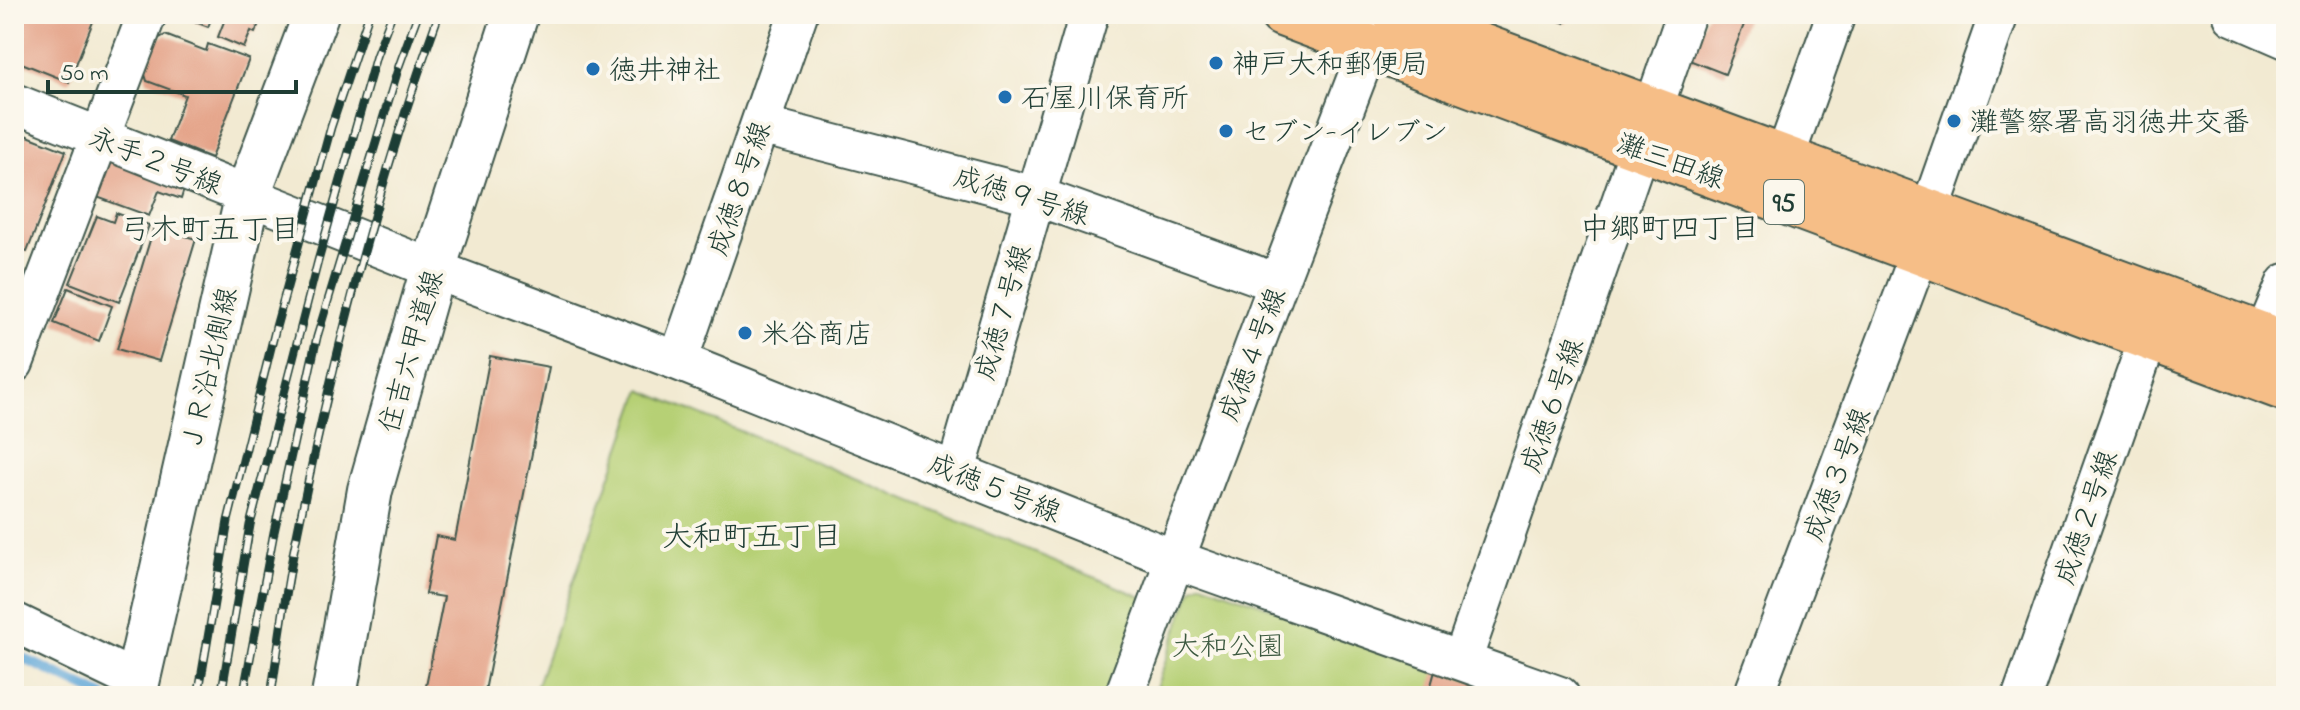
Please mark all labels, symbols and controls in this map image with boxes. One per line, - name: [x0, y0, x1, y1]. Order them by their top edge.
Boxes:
- scale bar: [48, 44, 296, 94]
- place label: 神戸大和郵便局: [1232, 46, 1428, 87]
- place label: 徳井神社: [609, 52, 721, 93]
- marker: 神戸大和郵便局: [1207, 54, 1225, 72]
- text: 50 m: [60, 57, 109, 92]
- marker: 徳井神社: [584, 60, 602, 78]
- place label: 石屋川保育所: [1021, 80, 1189, 121]
- marker: 石屋川保育所: [996, 88, 1014, 106]
- place label: 灘警察署高羽徳井交番: [1970, 104, 2250, 145]
- marker: 灘警察署高羽徳井交番: [1945, 112, 1963, 130]
- place label: セブン-イレブン: [1242, 114, 1449, 155]
- street label: 成徳８号線: [699, 116, 783, 262]
- street label: 永手２号線: [82, 119, 227, 207]
- marker: セブン-イレブン: [1217, 122, 1235, 140]
- street label: 灘三田線: [1610, 125, 1729, 202]
- street label: 成徳９号線: [948, 158, 1094, 238]
- road number: 95: [1764, 180, 1804, 224]
- district label: 中郷町四丁目: [1580, 209, 1760, 253]
- district label: 弓木町五丁目: [120, 210, 300, 254]
- street label: 成徳７号線: [966, 240, 1044, 386]
- street label: 住吉六甲道線: [371, 266, 456, 438]
- street label: ＪＲ沿北側線: [173, 283, 250, 456]
- street label: 成徳４号線: [1210, 283, 1298, 428]
- place label: 米谷商店: [761, 316, 873, 357]
- marker: 米谷商店: [736, 324, 754, 342]
- street label: 成徳６号線: [1512, 333, 1596, 479]
- street label: 成徳３号線: [1795, 403, 1883, 548]
- street label: 成徳５号線: [921, 445, 1066, 535]
- street label: 成徳２号線: [2046, 445, 2130, 591]
- district label: 大和町五丁目: [662, 517, 842, 561]
- park label: 大和公園: [1172, 628, 1284, 669]

